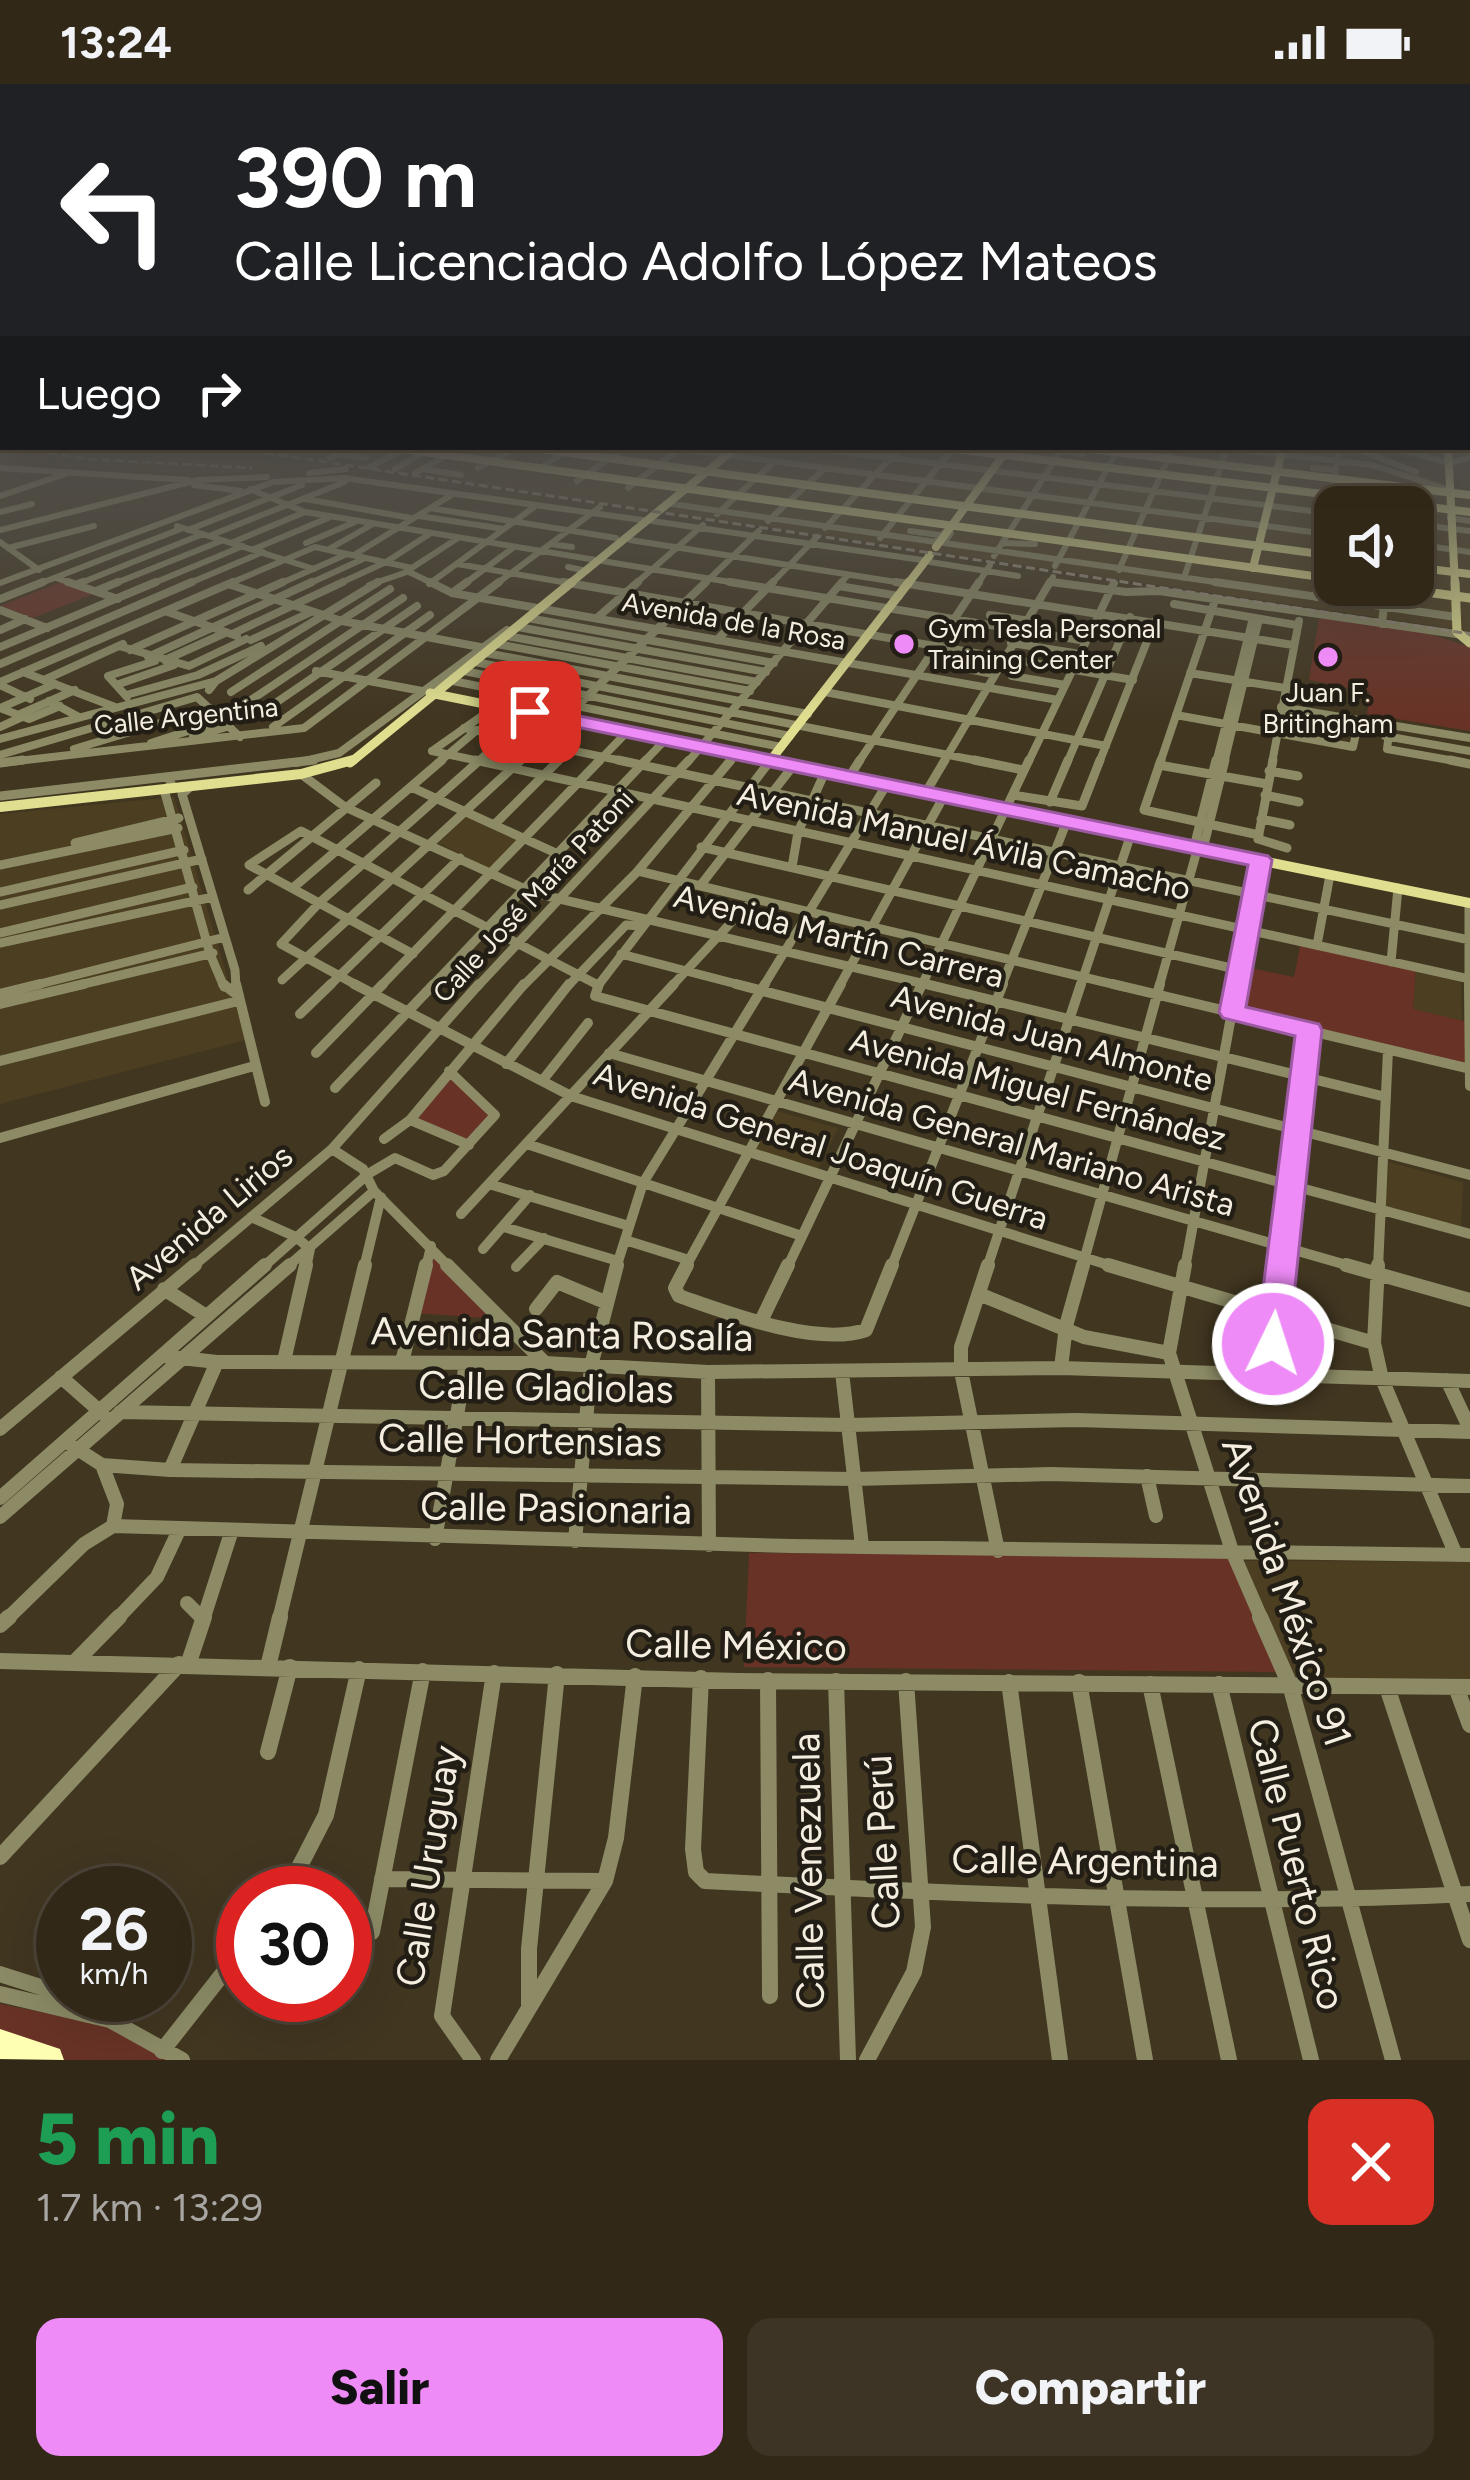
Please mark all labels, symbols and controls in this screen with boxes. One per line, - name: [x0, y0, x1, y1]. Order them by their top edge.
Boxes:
- text: 13:24: [60, 15, 172, 69]
- text: 390 m: [234, 127, 477, 228]
- icon: left: [36, 132, 192, 288]
- text: Calle Licenciado Adolfo López Mateos: [234, 229, 1158, 294]
- icon: right: [186, 360, 252, 426]
- text: Luego: [36, 366, 162, 420]
- map controls: [1314, 486, 1434, 606]
- button: sound: [1314, 486, 1434, 606]
- street label: Avenida de la Rosa: [620, 585, 848, 657]
- place label: Gym Tesla Personal Training Center: [928, 612, 1162, 676]
- marker: Gym Tesla Personal Training Center: [891, 631, 917, 657]
- marker: Juan F. Britingham: [1315, 644, 1341, 670]
- pin: [479, 661, 581, 763]
- place label: Juan F. Britingham: [1262, 676, 1394, 740]
- icon: arrive: [497, 679, 563, 745]
- street label: Calle Argentina: [92, 690, 280, 742]
- street label: Avenida Manuel Ávila Camacho: [734, 774, 1194, 908]
- street label: Calle José María Patoni: [426, 783, 640, 1009]
- street label: Avenida Martín Carrera: [670, 876, 1008, 996]
- street label: Avenida Juan Almonte: [887, 976, 1217, 1100]
- street label: Avenida Miguel Fernández: [846, 1020, 1230, 1158]
- street label: Avenida General Joaquín Guerra: [589, 1054, 1053, 1238]
- street label: Avenida General Mariano Arista: [785, 1060, 1239, 1224]
- street label: Avenida Lirios: [118, 1136, 300, 1298]
- position arrow: [1210, 1281, 1336, 1407]
- street label: Avenida Santa Rosalía: [370, 1307, 754, 1361]
- street label: Calle Gladiolas: [418, 1361, 674, 1413]
- street label: Calle Hortensias: [378, 1414, 662, 1466]
- street label: Avenida México 91: [1212, 1431, 1362, 1753]
- street label: Calle Pasionaria: [420, 1482, 692, 1534]
- street label: Calle México: [625, 1620, 847, 1670]
- street label: Calle Puerto Rico: [1238, 1713, 1356, 2015]
- street label: Calle Venezuela: [782, 1732, 834, 2010]
- street label: Calle Uruguay: [386, 1742, 470, 1990]
- street label: Calle Perú: [854, 1754, 910, 1930]
- street label: Calle Argentina: [951, 1835, 1219, 1887]
- speed limit sign: 30: [216, 1866, 372, 2022]
- text: 26: [79, 1893, 149, 1965]
- text: km/h: [80, 1955, 148, 1992]
- text: 5 min: [36, 2096, 219, 2182]
- button: close: [1308, 2099, 1434, 2225]
- text: 1.7 km · 13:29: [36, 2184, 263, 2231]
- button: Salir: [36, 2318, 723, 2456]
- button: Compartir: [747, 2318, 1434, 2456]

